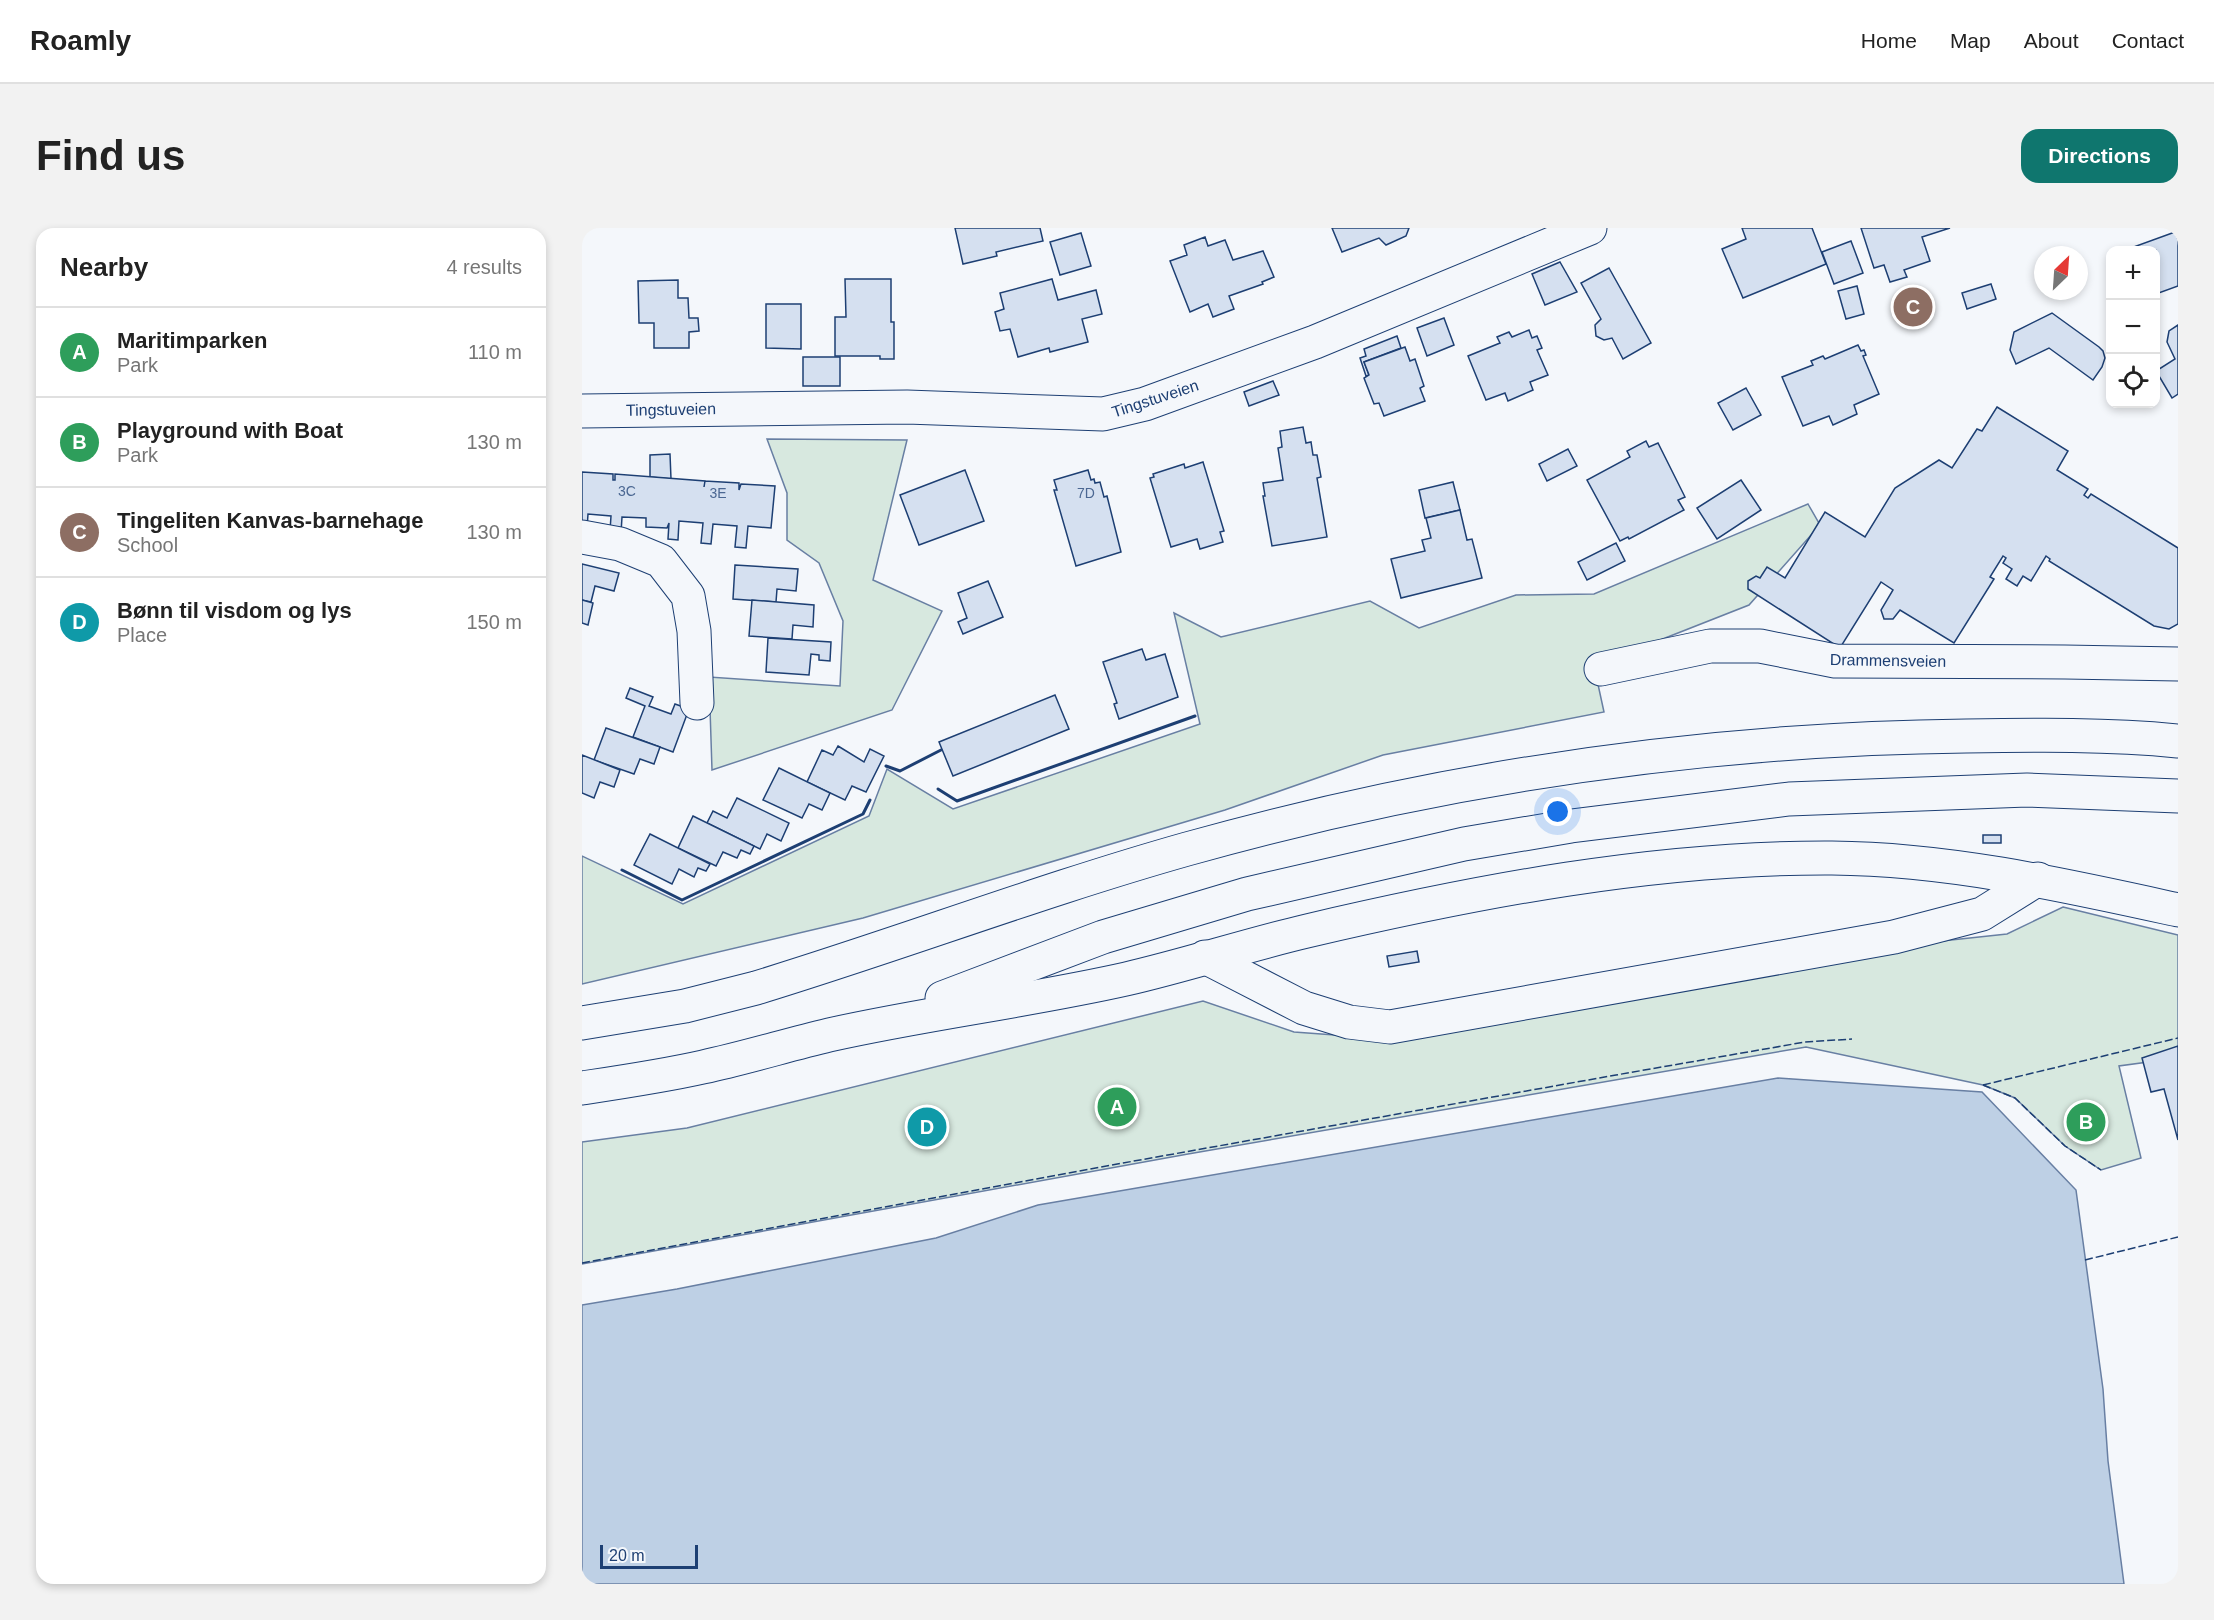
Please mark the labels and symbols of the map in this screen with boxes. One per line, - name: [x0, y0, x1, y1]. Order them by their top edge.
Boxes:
- north arrow: [2034, 246, 2088, 300]
- pin: C: [1894, 284, 1932, 329]
- street label: Tingstuveien: [1110, 376, 1201, 420]
- street label: Tingstuveien: [626, 400, 716, 419]
- house number: 3C: [618, 483, 636, 499]
- house number: 3E: [709, 485, 727, 501]
- house number: 7D: [1077, 485, 1095, 501]
- street label: Drammensveien: [1830, 651, 1946, 670]
- your location: [1543, 797, 1572, 826]
- pin: A: [1098, 1084, 1136, 1130]
- pin: B: [2066, 1100, 2106, 1144]
- pin: D: [908, 1104, 946, 1150]
- scale bar: [600, 1542, 698, 1570]

